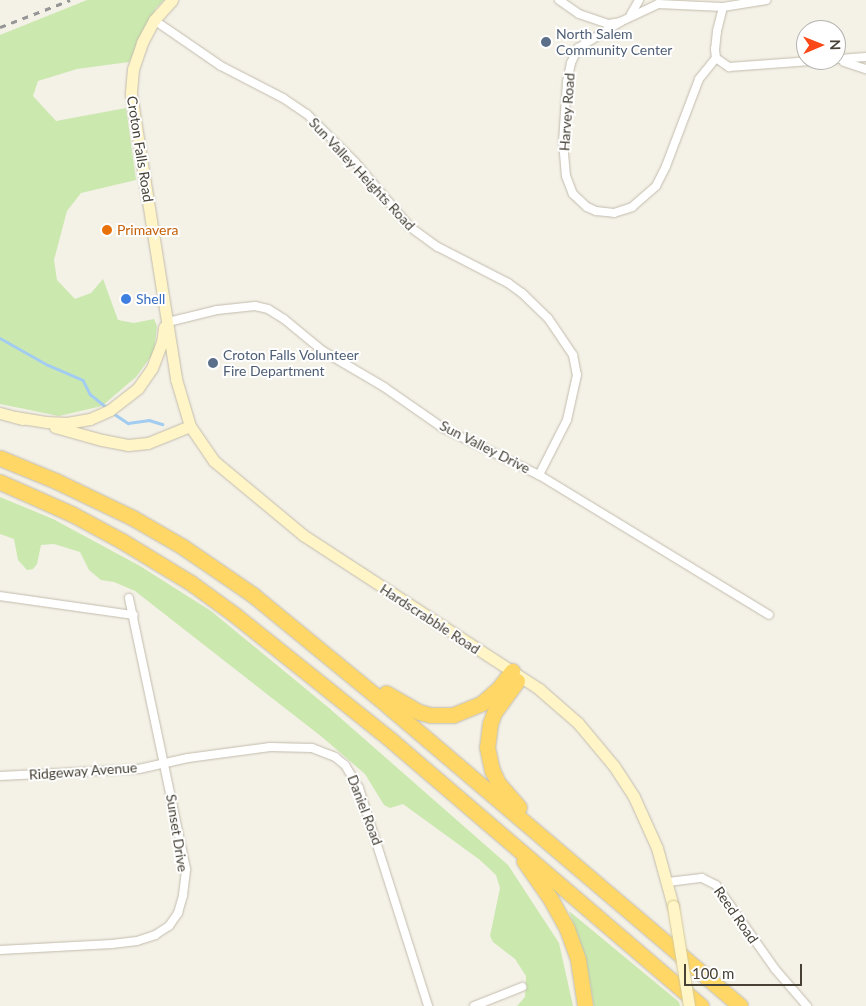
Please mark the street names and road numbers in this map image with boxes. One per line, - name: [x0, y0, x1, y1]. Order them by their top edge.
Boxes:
- street label: Harvey Road: [556, 72, 578, 152]
- street label: Croton Falls Road: [123, 95, 157, 203]
- street label: Sun Valley Heights Road: [305, 114, 419, 234]
- street label: Sun Valley Drive: [437, 417, 533, 477]
- street label: Hardscrabble Road: [377, 580, 483, 658]
- street label: Ridgeway Avenue: [28, 759, 138, 783]
- street label: Daniel Road: [344, 772, 386, 848]
- street label: Sunset Drive: [163, 793, 191, 873]
- street label: Reed Road: [710, 883, 762, 947]

